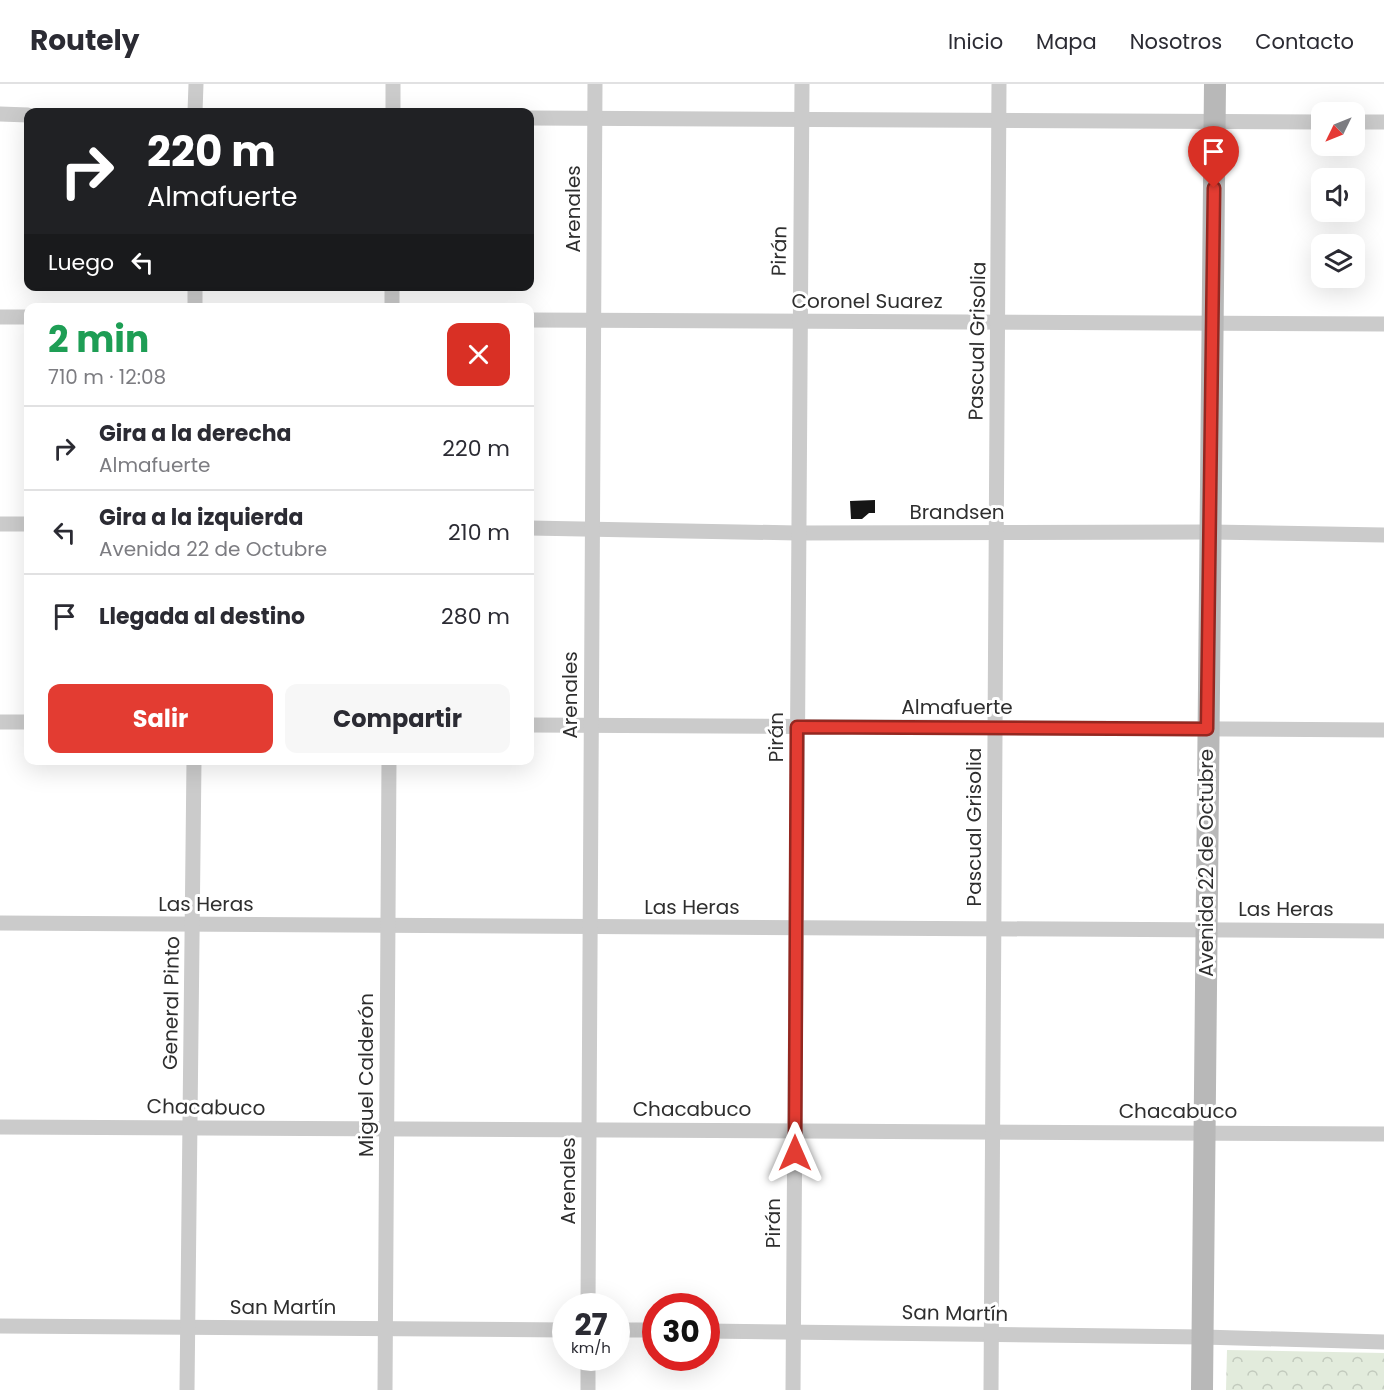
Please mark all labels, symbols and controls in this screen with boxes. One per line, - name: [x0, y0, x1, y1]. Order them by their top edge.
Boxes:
- text: Routely: [30, 21, 140, 60]
- text: Inicio: [948, 27, 1003, 56]
- text: Mapa: [1036, 27, 1097, 56]
- text: Nosotros: [1130, 27, 1222, 56]
- text: Contacto: [1255, 27, 1354, 56]
- north arrow: [1311, 102, 1365, 156]
- map controls: [1311, 102, 1365, 288]
- text: 220 m: [147, 122, 276, 181]
- pin: [1188, 126, 1239, 188]
- icon: right: [48, 132, 126, 210]
- icon: arrive: [1197, 135, 1230, 168]
- street label: Arenales: [559, 165, 587, 253]
- button: sound: [1311, 168, 1365, 222]
- text: Almafuerte: [147, 178, 297, 215]
- street label: Pirán: [765, 226, 793, 276]
- button: layers: [1311, 234, 1365, 288]
- icon: left: [126, 246, 159, 279]
- text: Luego: [48, 247, 114, 278]
- street label: Pascual Grisolia: [962, 261, 992, 421]
- street label: Coronel Suarez: [792, 287, 942, 315]
- text: 2 min: [48, 314, 149, 365]
- button: close: [447, 323, 510, 386]
- text: 710 m · 12:08: [48, 363, 166, 391]
- text: Gira a la derecha: [99, 418, 292, 449]
- icon: right: [48, 432, 81, 465]
- text: 220 m: [442, 433, 510, 464]
- text: Almafuerte: [99, 451, 210, 479]
- street label: Brandsen: [909, 498, 1005, 526]
- text: Gira a la izquierda: [99, 502, 303, 533]
- icon: left: [48, 516, 81, 549]
- text: 210 m: [448, 517, 510, 548]
- text: Avenida 22 de Octubre: [99, 535, 327, 563]
- icon: arrive: [48, 600, 81, 633]
- text: Llegada al destino: [99, 601, 305, 632]
- text: 280 m: [441, 601, 510, 632]
- street label: Arenales: [556, 651, 584, 739]
- button: Salir: [48, 684, 273, 753]
- button: Compartir: [285, 684, 510, 753]
- street label: Almafuerte: [901, 693, 1013, 721]
- street label: Pirán: [762, 712, 790, 762]
- street label: Pascual Grisolia: [960, 748, 988, 906]
- street label: Avenida 22 de Octubre: [1192, 749, 1220, 977]
- street label: Las Heras: [158, 890, 254, 918]
- street label: Las Heras: [644, 893, 740, 921]
- street label: Las Heras: [1238, 895, 1334, 923]
- street label: General Pinto: [156, 936, 186, 1070]
- street label: Miguel Calderón: [352, 993, 380, 1157]
- street label: Chacabuco: [146, 1092, 266, 1122]
- street label: Chacabuco: [633, 1095, 751, 1123]
- street label: Chacabuco: [1119, 1097, 1237, 1125]
- position arrow: [763, 1121, 827, 1185]
- street label: Arenales: [554, 1137, 582, 1225]
- street label: Pirán: [759, 1198, 787, 1248]
- street label: San Martín: [230, 1293, 336, 1321]
- speed limit sign: 30: [642, 1293, 720, 1371]
- street label: San Martín: [901, 1298, 1009, 1328]
- text: 27: [574, 1303, 608, 1346]
- text: km/h: [571, 1337, 611, 1358]

